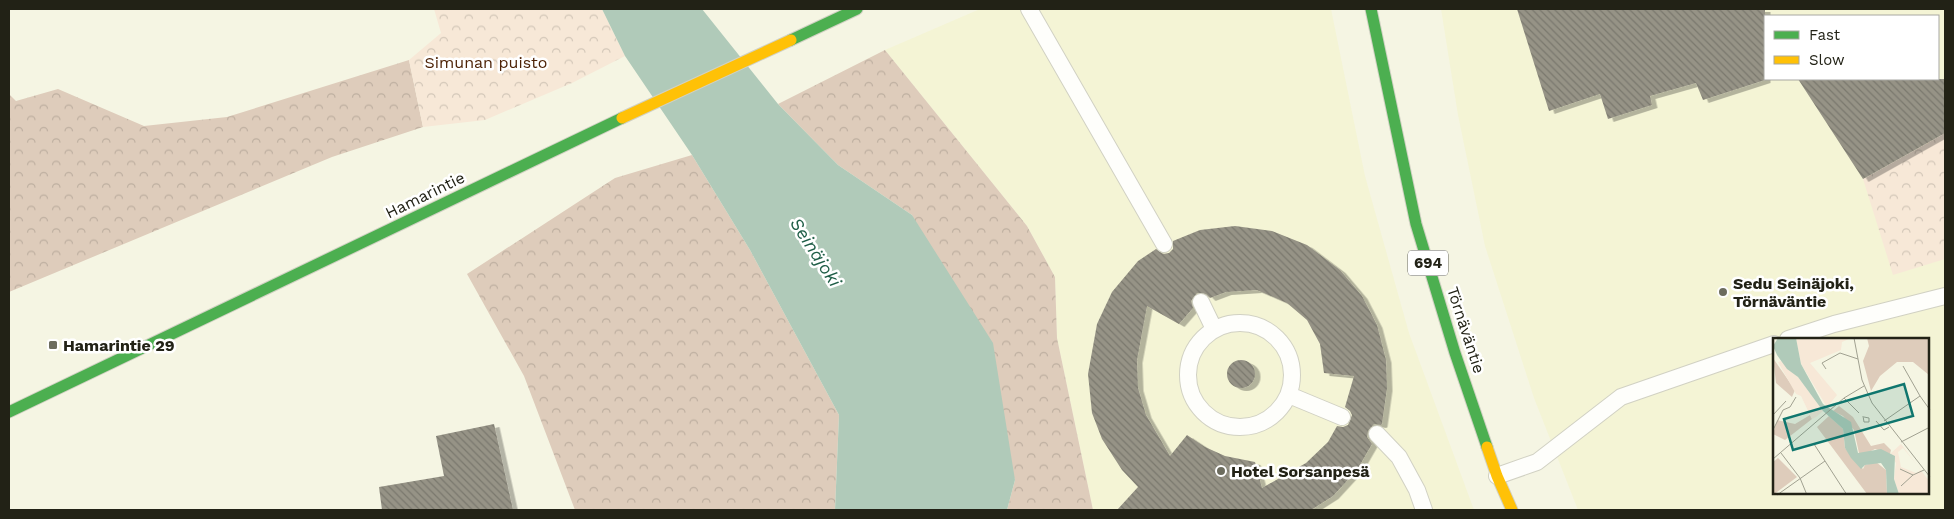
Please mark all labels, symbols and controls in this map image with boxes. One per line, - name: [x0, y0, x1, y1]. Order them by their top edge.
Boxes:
- legend: [1764, 15, 1939, 80]
- text: Fast: [1809, 26, 1841, 44]
- text: Slow: [1809, 51, 1845, 69]
- park label: Simunan puisto: [425, 53, 547, 72]
- street label: Hamarintie: [382, 168, 468, 222]
- water label: Seinäjoki: [786, 214, 847, 292]
- road number: 694: [1408, 250, 1448, 276]
- place label: Sedu Seinäjoki, Törnäväntie: [1733, 274, 1854, 311]
- street label: Törnäväntie: [1443, 284, 1489, 376]
- marker: Sedu Seinäjoki, Törnäväntie: [1717, 286, 1729, 298]
- place label: Hamarintie 29: [63, 336, 175, 355]
- inset map: [1773, 338, 1929, 494]
- marker: Hamarintie 29: [47, 339, 59, 351]
- place label: Hotel Sorsanpesä: [1231, 462, 1370, 481]
- marker: Hotel Sorsanpesä: [1215, 465, 1227, 477]

